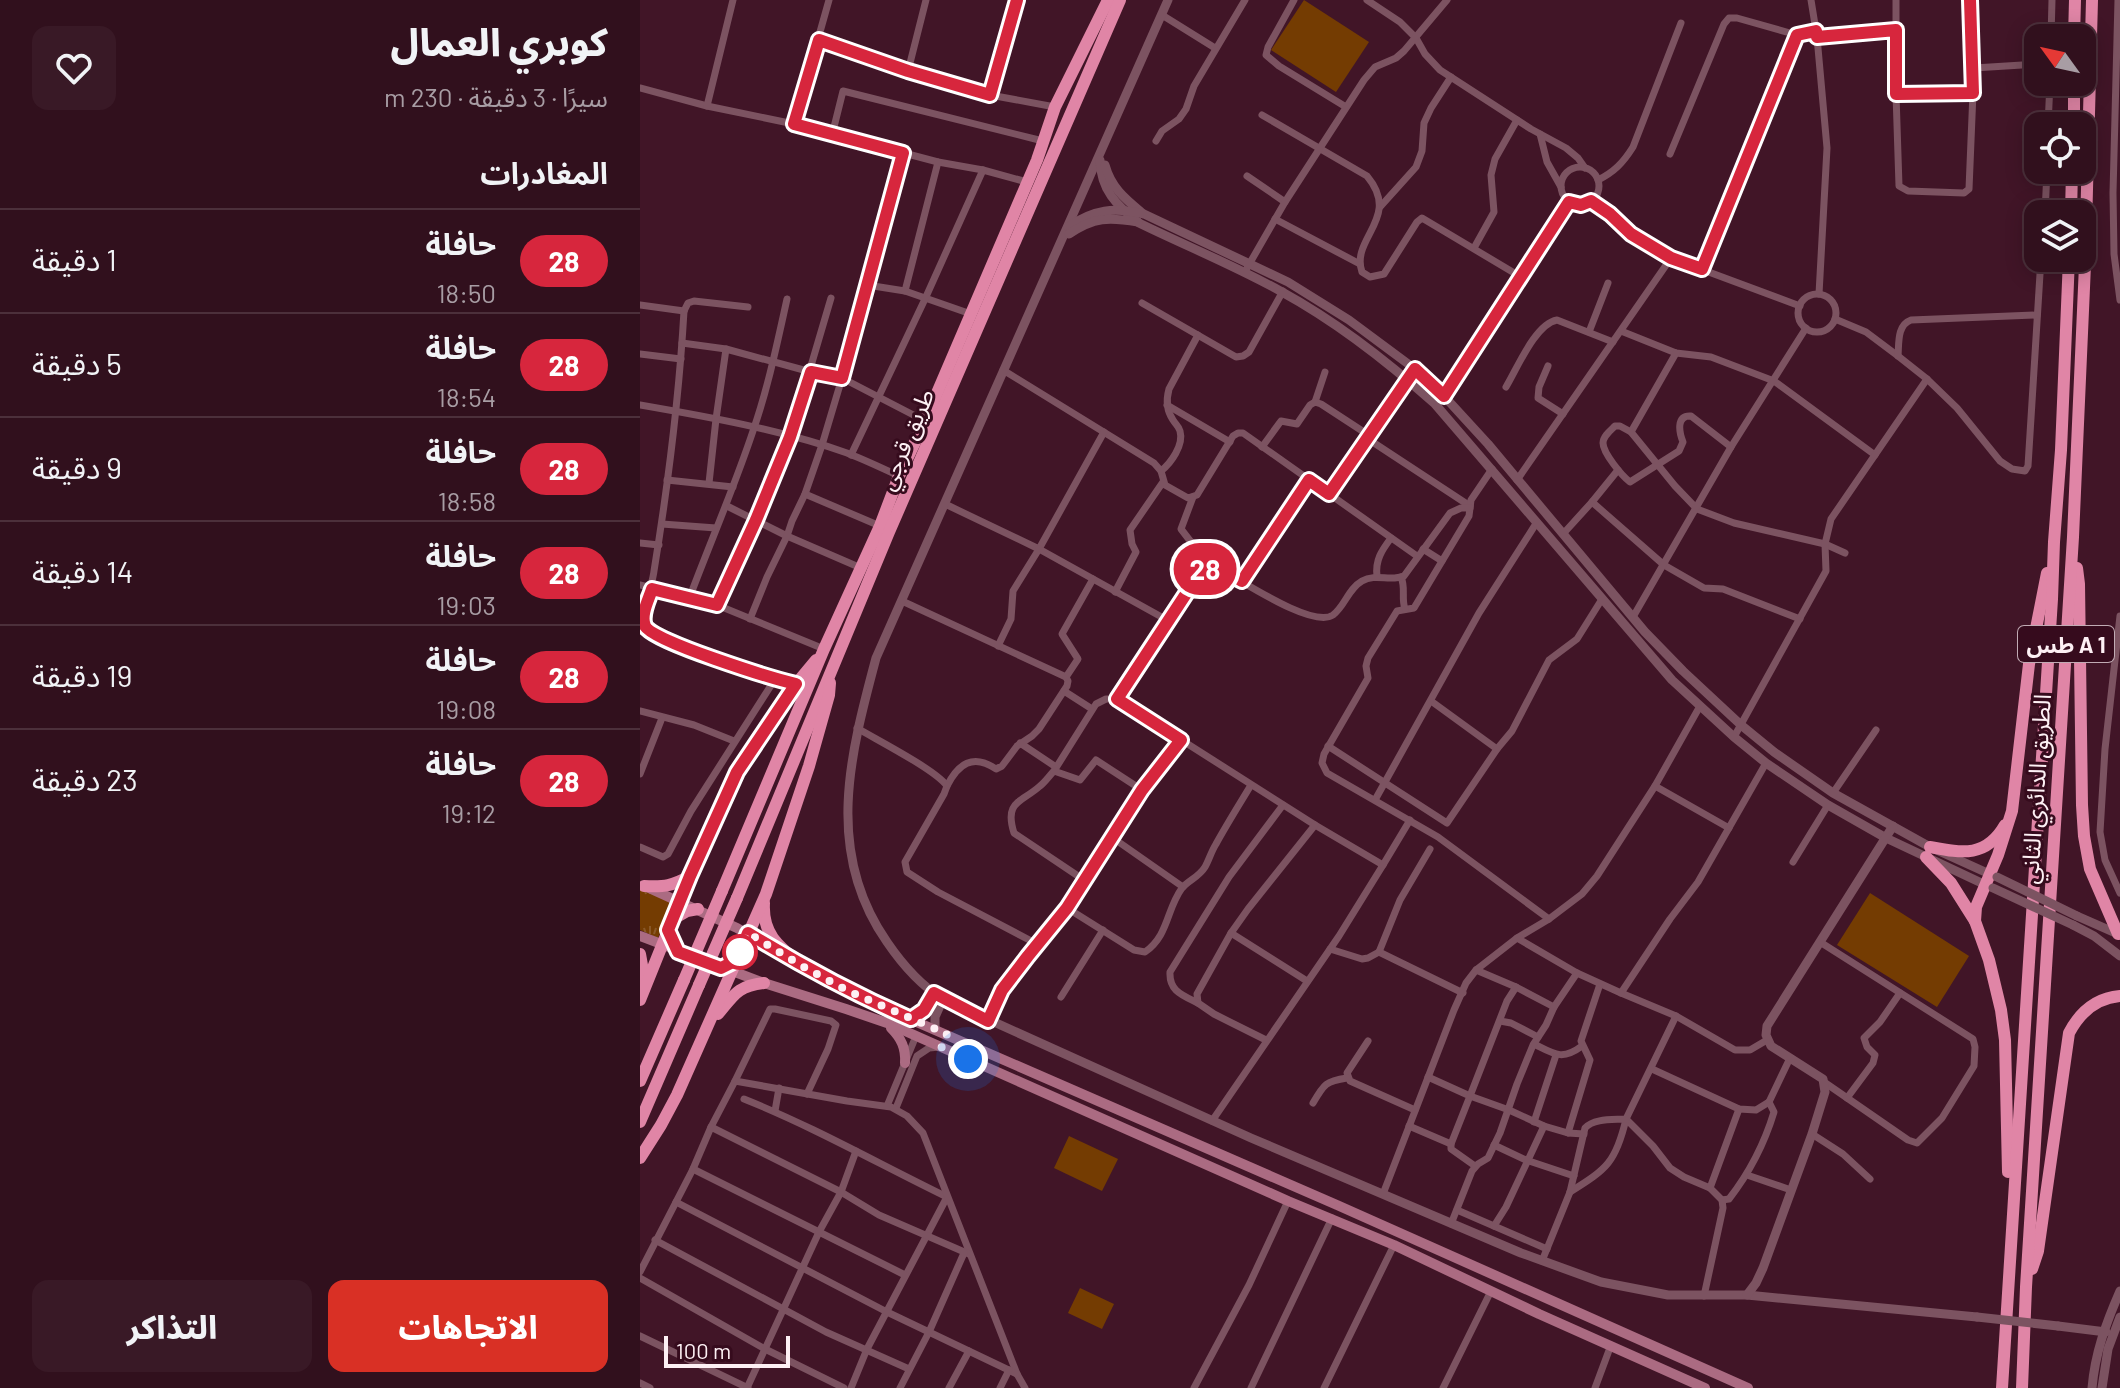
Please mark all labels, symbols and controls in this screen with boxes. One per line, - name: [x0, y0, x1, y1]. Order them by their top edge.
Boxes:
- text: كوبري العمال: [390, 18, 608, 64]
- north arrow: [2024, 24, 2096, 96]
- map controls: [2024, 24, 2096, 272]
- button: heart: [32, 26, 116, 110]
- text: سيرًا · 3 دقيقة · 230 m: [384, 81, 608, 112]
- button: locate: [2024, 112, 2096, 184]
- text: المغادرات: [480, 154, 608, 190]
- button: layers: [2024, 200, 2096, 272]
- text: حافلة: [425, 225, 496, 261]
- text: 1 دقيقة: [32, 241, 117, 277]
- text: 28: [549, 244, 579, 278]
- text: 18:50: [436, 277, 496, 308]
- text: حافلة: [425, 329, 496, 365]
- text: 5 دقيقة: [32, 345, 122, 381]
- text: 28: [549, 348, 579, 382]
- text: 18:54: [437, 381, 496, 412]
- street label: طريق قرجي: [871, 384, 944, 496]
- text: حافلة: [425, 433, 496, 469]
- text: 9 دقيقة: [32, 449, 122, 485]
- text: 28: [549, 452, 579, 486]
- text: 18:58: [438, 485, 496, 516]
- text: حافلة: [425, 537, 496, 573]
- line badge: 28: [1169, 543, 1241, 595]
- text: 28: [1190, 552, 1220, 586]
- text: 14 دقيقة: [32, 553, 133, 589]
- text: 28: [549, 556, 579, 590]
- text: 19:03: [436, 589, 496, 620]
- road number: طس A 1: [2018, 626, 2114, 662]
- text: حافلة: [425, 641, 496, 677]
- text: 19 دقيقة: [32, 657, 132, 693]
- text: 28: [549, 660, 579, 694]
- text: 19:08: [436, 693, 496, 724]
- street label: الطريق الدائري الثاني: [2014, 693, 2062, 885]
- text: حافلة: [425, 745, 496, 781]
- text: 23 دقيقة: [32, 761, 138, 797]
- text: 28: [549, 764, 579, 798]
- text: 19:12: [442, 797, 496, 828]
- unlabelled marker: [723, 935, 757, 969]
- your location: [948, 1039, 988, 1079]
- button: التذاكر: [32, 1280, 312, 1372]
- button: الاتجاهات: [328, 1280, 608, 1372]
- scale bar: [664, 1332, 790, 1368]
- text: 100 m: [676, 1337, 731, 1363]

